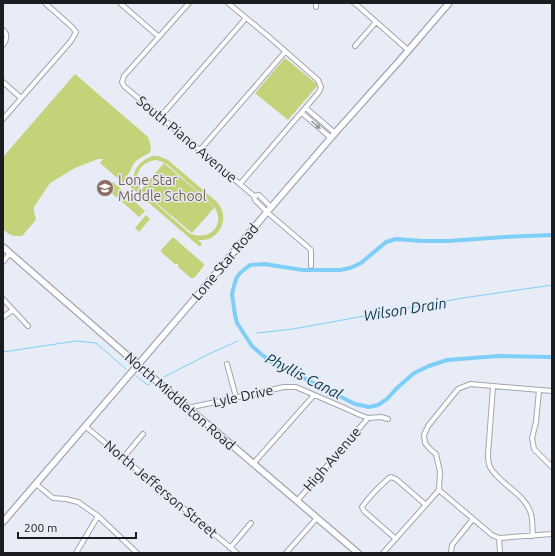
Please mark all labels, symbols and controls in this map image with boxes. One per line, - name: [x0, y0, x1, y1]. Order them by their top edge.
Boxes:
- street label: South Piano Avenue: [134, 92, 240, 186]
- one-way arrow: [311, 121, 322, 130]
- place label: Lone Star Middle School: [118, 172, 207, 204]
- school or university icon: Lone Star Middle School: [95, 178, 115, 198]
- street label: Lone Star Road: [188, 220, 262, 304]
- water label: Wilson Drain: [362, 294, 448, 324]
- street label: North Middleton Road: [122, 349, 238, 453]
- water label: Phyllis Canal: [263, 349, 346, 403]
- street label: Lyle Drive: [211, 382, 275, 410]
- street label: High Avenue: [300, 424, 364, 494]
- street label: North Jefferson Street: [101, 437, 221, 541]
- scale bar: [18, 514, 136, 540]
- text: 200 m: [24, 521, 57, 534]

